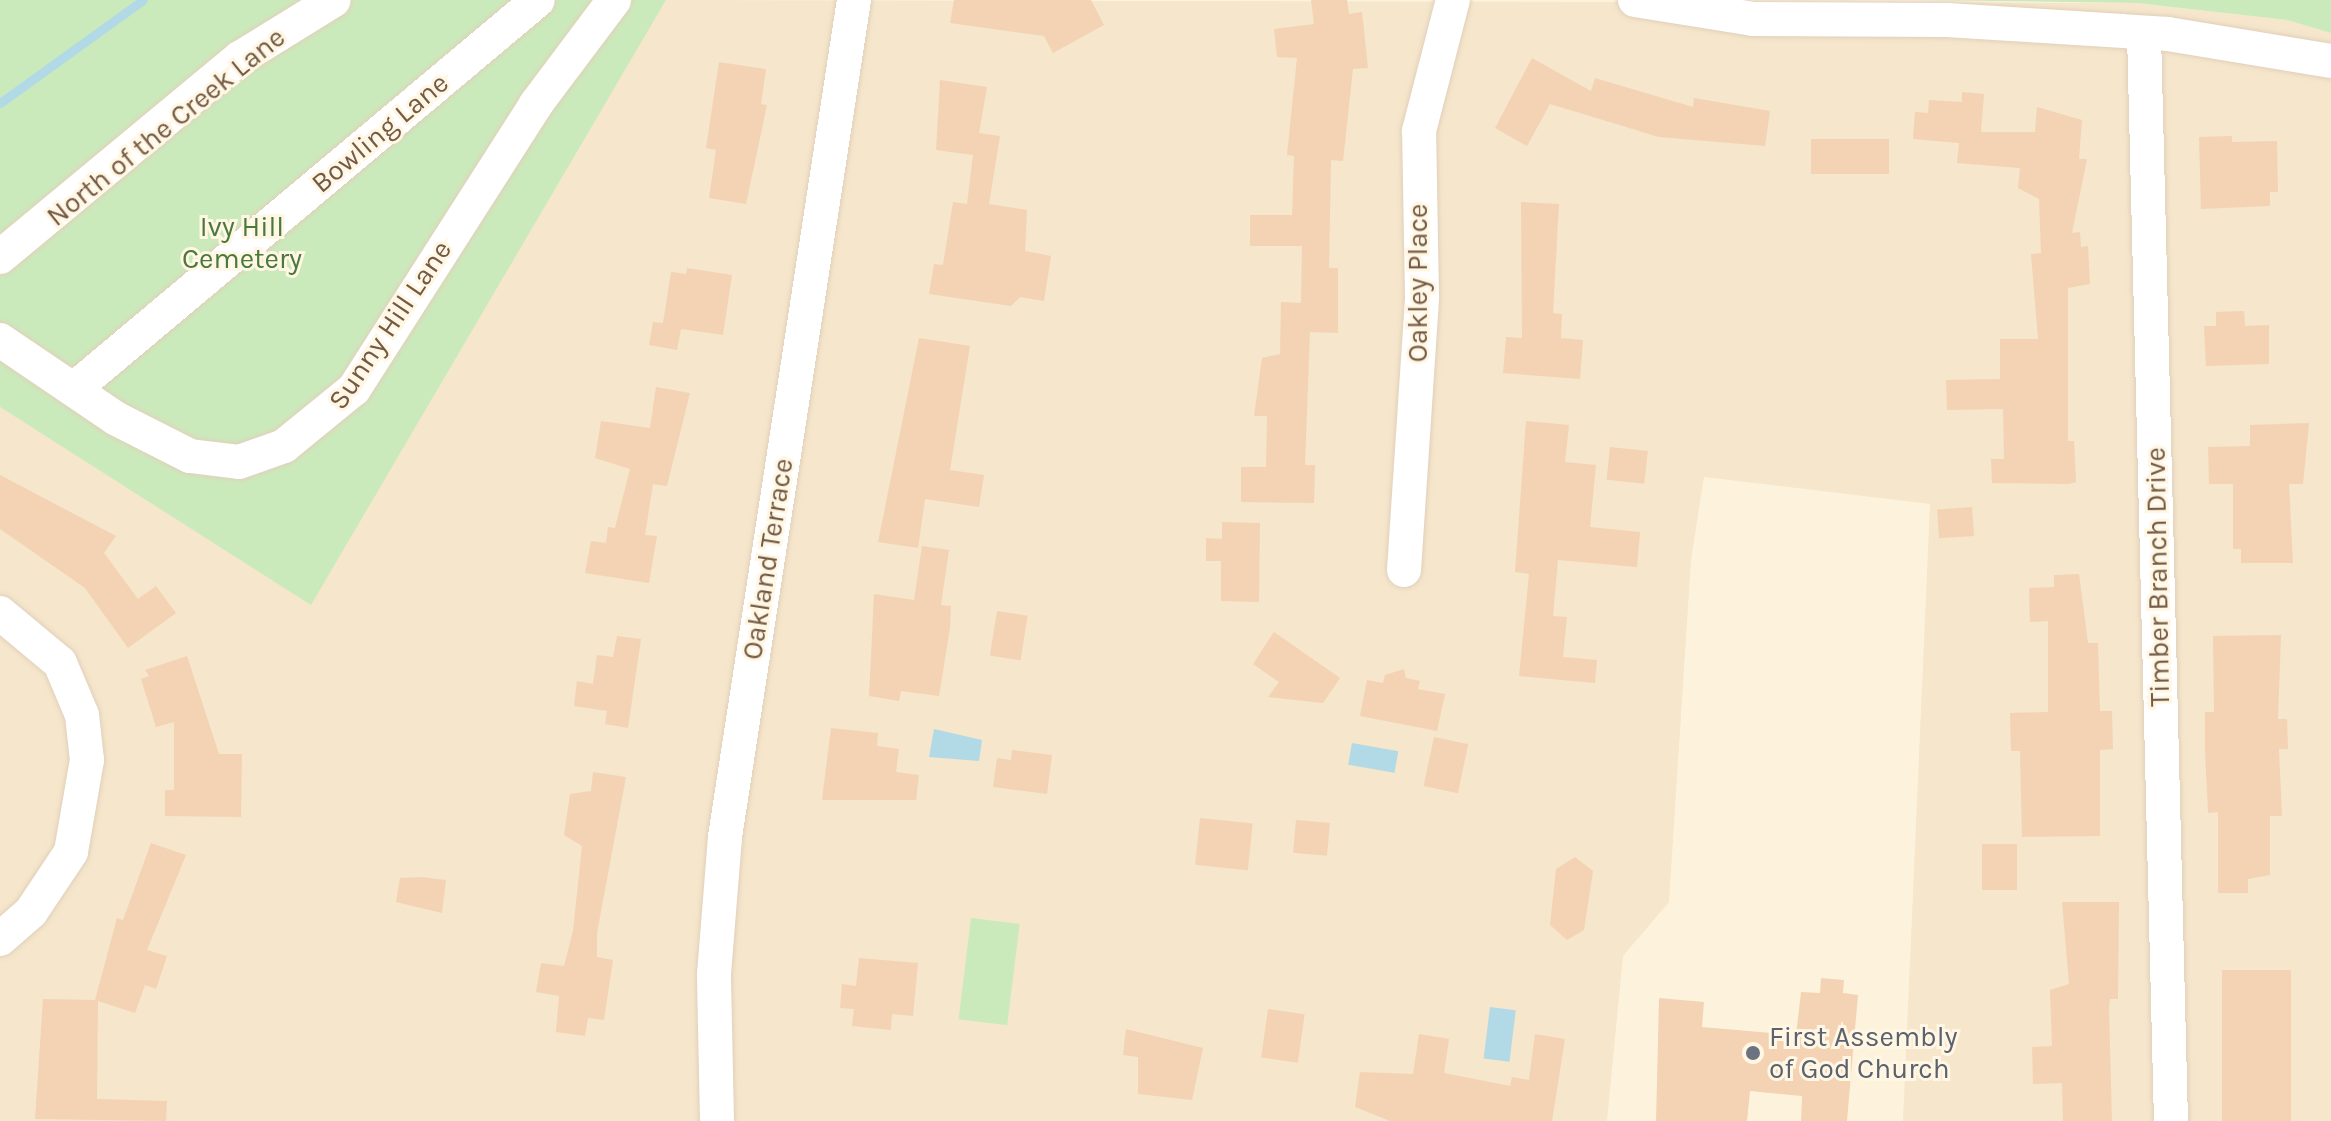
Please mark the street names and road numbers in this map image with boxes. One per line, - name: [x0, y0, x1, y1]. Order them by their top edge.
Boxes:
- street label: North of the Creek Lane: [40, 21, 292, 233]
- street label: Bowling Lane: [305, 66, 455, 200]
- street label: Oakley Place: [1401, 204, 1435, 362]
- street label: Sunny Hill Lane: [321, 234, 459, 416]
- street label: Timber Branch Drive: [2139, 447, 2177, 707]
- street label: Oakland Terrace: [735, 456, 801, 662]

